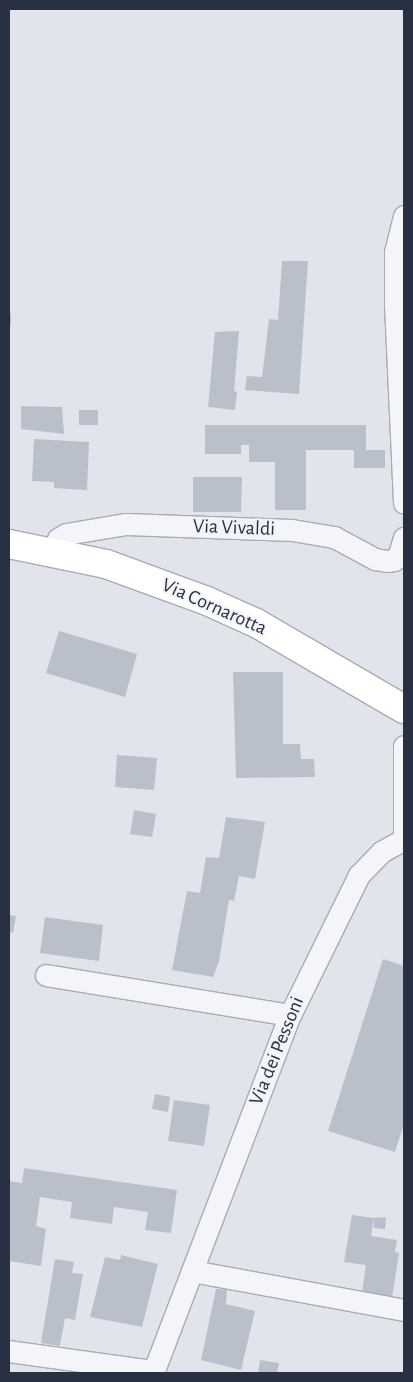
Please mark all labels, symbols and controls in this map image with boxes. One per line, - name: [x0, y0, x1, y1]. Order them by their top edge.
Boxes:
- street label: Via Vivaldi: [192, 515, 276, 541]
- street label: Via Cornarotta: [158, 573, 270, 641]
- street label: Via dei Pessoni: [244, 993, 310, 1109]

